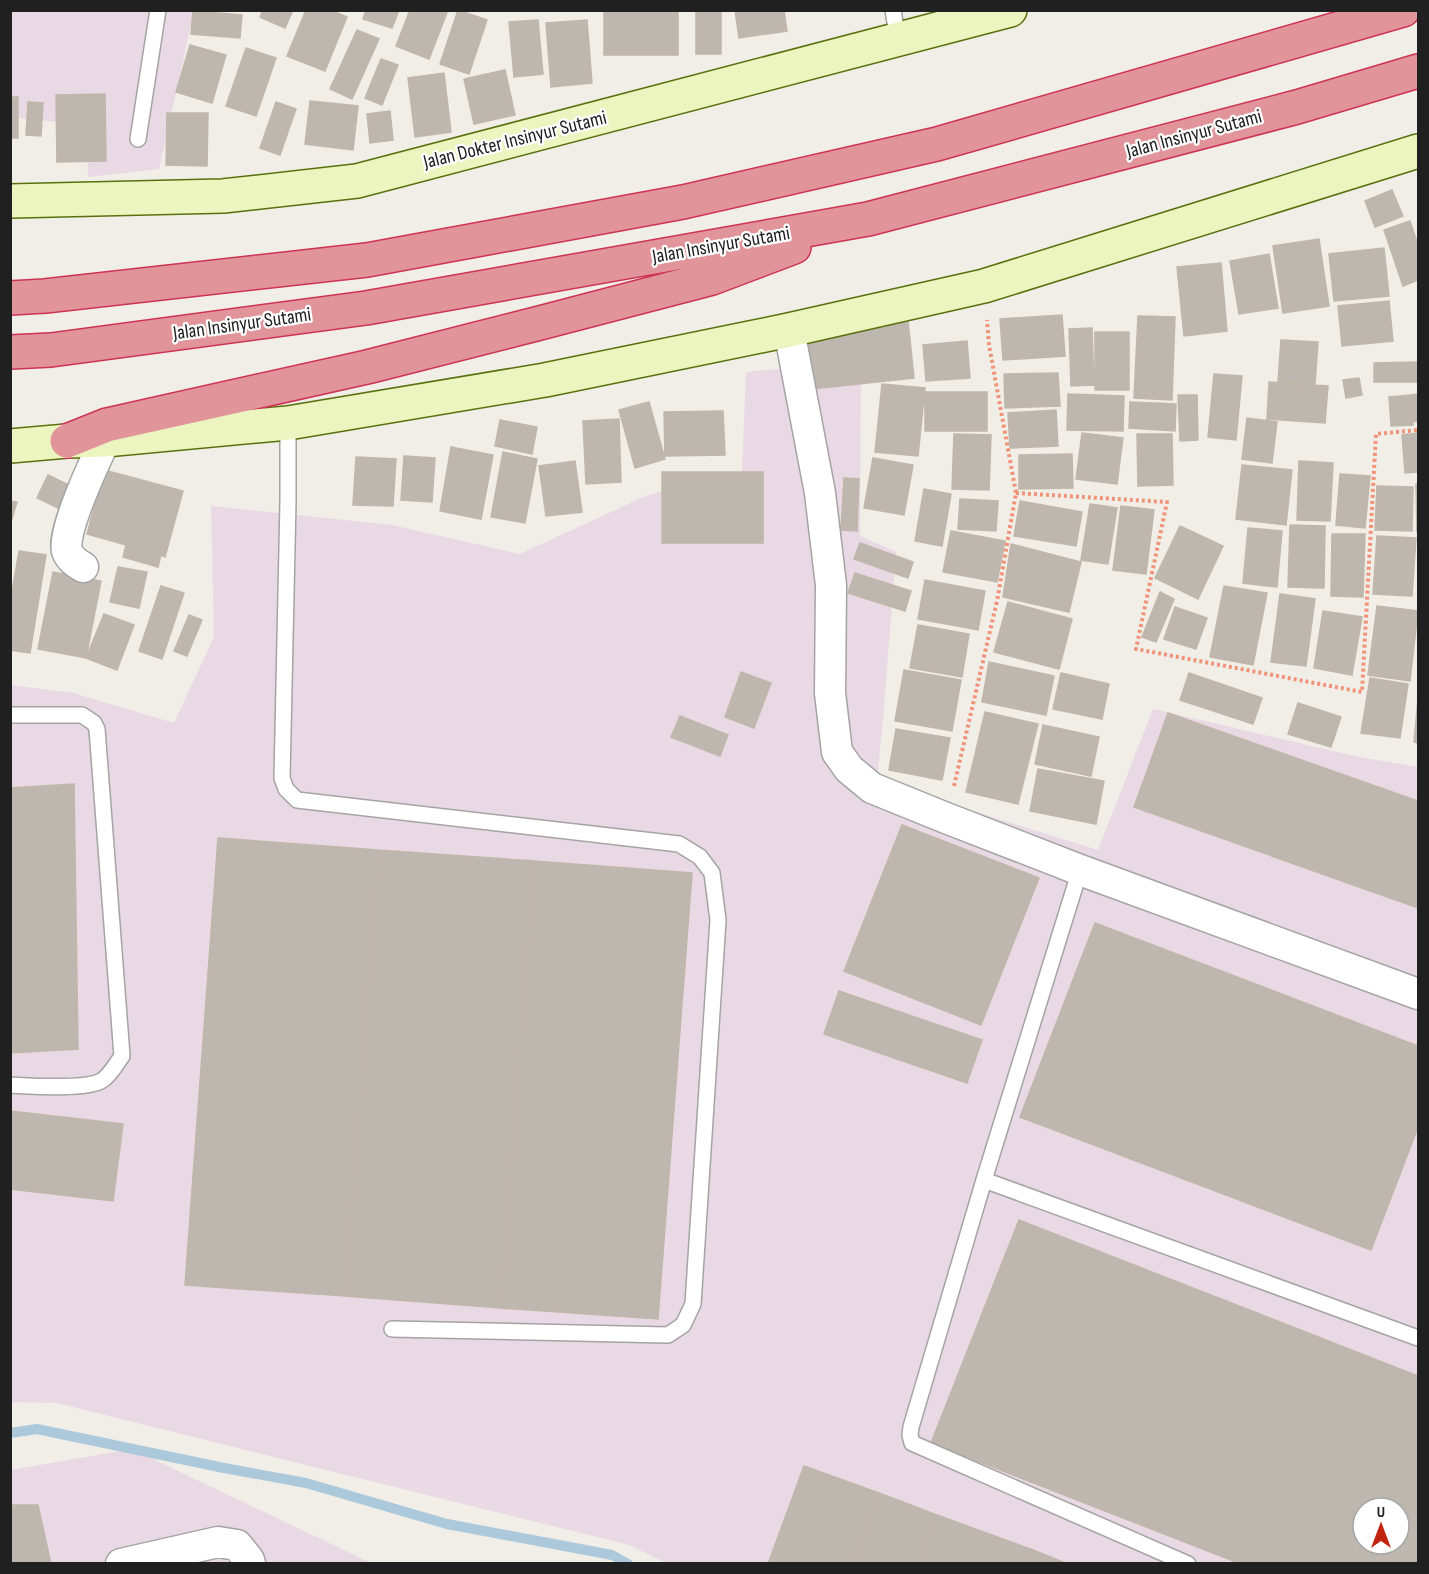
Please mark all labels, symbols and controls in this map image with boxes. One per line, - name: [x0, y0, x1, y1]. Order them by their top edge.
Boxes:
- street label: Jalan Insinyur Sutami: [1123, 104, 1264, 164]
- street label: Jalan Dokter Insinyur Sutami: [420, 106, 609, 175]
- street label: Jalan Insinyur Sutami: [649, 221, 792, 269]
- street label: Jalan Insinyur Sutami: [170, 302, 313, 346]
- north arrow: [1351, 1496, 1411, 1556]
- text: U: [1377, 1503, 1385, 1522]

